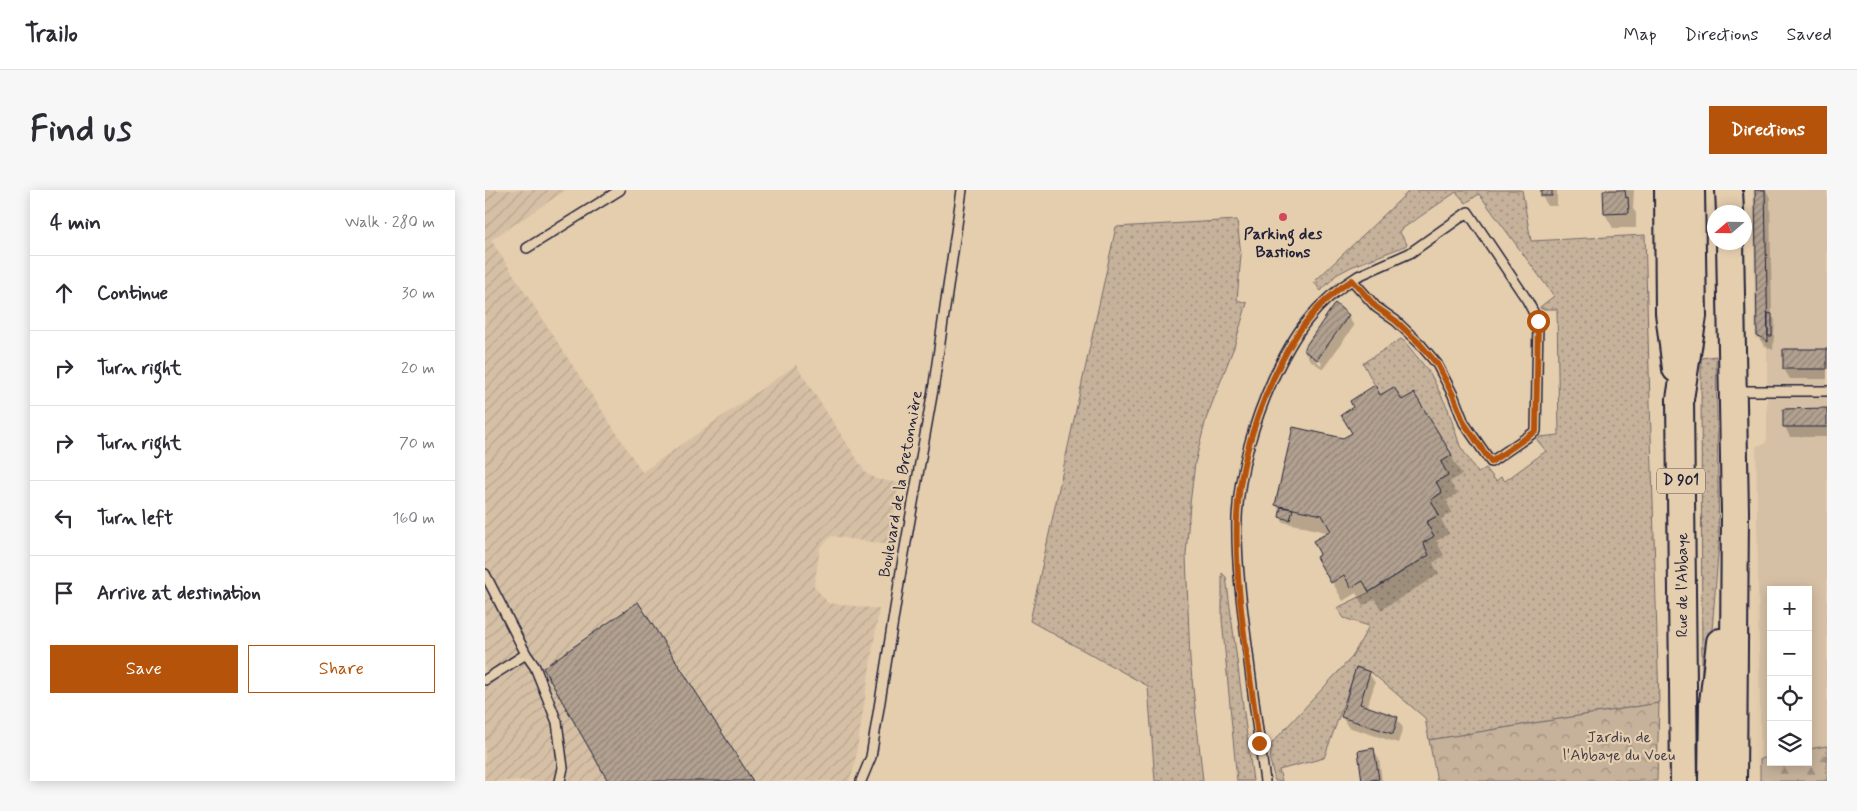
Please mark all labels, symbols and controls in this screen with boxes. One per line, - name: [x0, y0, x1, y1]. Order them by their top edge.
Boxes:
- text: Trailo: [25, 19, 78, 50]
- text: Map: [1624, 23, 1657, 47]
- text: Directions: [1685, 23, 1759, 47]
- text: Saved: [1787, 23, 1832, 47]
- button: Directions: [1709, 106, 1827, 154]
- text: Find us: [30, 107, 132, 153]
- north arrow: [1707, 205, 1752, 250]
- text: 4 min: [50, 209, 101, 237]
- marker: Parking des Bastions: [1277, 211, 1289, 223]
- text: Walk · 280 m: [345, 212, 435, 233]
- place label: Parking des Bastions: [1244, 224, 1323, 263]
- icon: ahead: [50, 279, 78, 307]
- text: Continue: [97, 281, 168, 306]
- text: 30 m: [402, 283, 435, 304]
- route start: [1527, 310, 1550, 333]
- icon: right: [50, 354, 78, 382]
- text: Turn right: [97, 356, 181, 381]
- text: 20 m: [401, 358, 435, 379]
- street label: Boulevard de la Bretonnière: [874, 389, 928, 579]
- icon: right: [50, 429, 78, 457]
- text: Turn right: [97, 431, 181, 456]
- text: 70 m: [399, 433, 435, 454]
- road number: D 901: [1657, 468, 1705, 494]
- icon: left: [50, 504, 78, 532]
- text: Turn left: [97, 506, 173, 531]
- text: 160 m: [392, 508, 435, 529]
- street label: Rue de l'Abbaye: [1672, 532, 1693, 638]
- icon: arrive: [50, 579, 78, 607]
- text: Arrive at destination: [97, 581, 261, 606]
- map controls: [1767, 586, 1812, 766]
- button: +: [1767, 586, 1812, 631]
- button: −: [1767, 631, 1812, 676]
- button: Save: [50, 645, 238, 693]
- button: Share: [248, 645, 435, 693]
- button: locate: [1767, 676, 1812, 721]
- button: layers: [1767, 721, 1812, 766]
- park label: Jardin de l'Abbaye du Voeu: [1563, 727, 1675, 766]
- route end: [1248, 732, 1271, 755]

